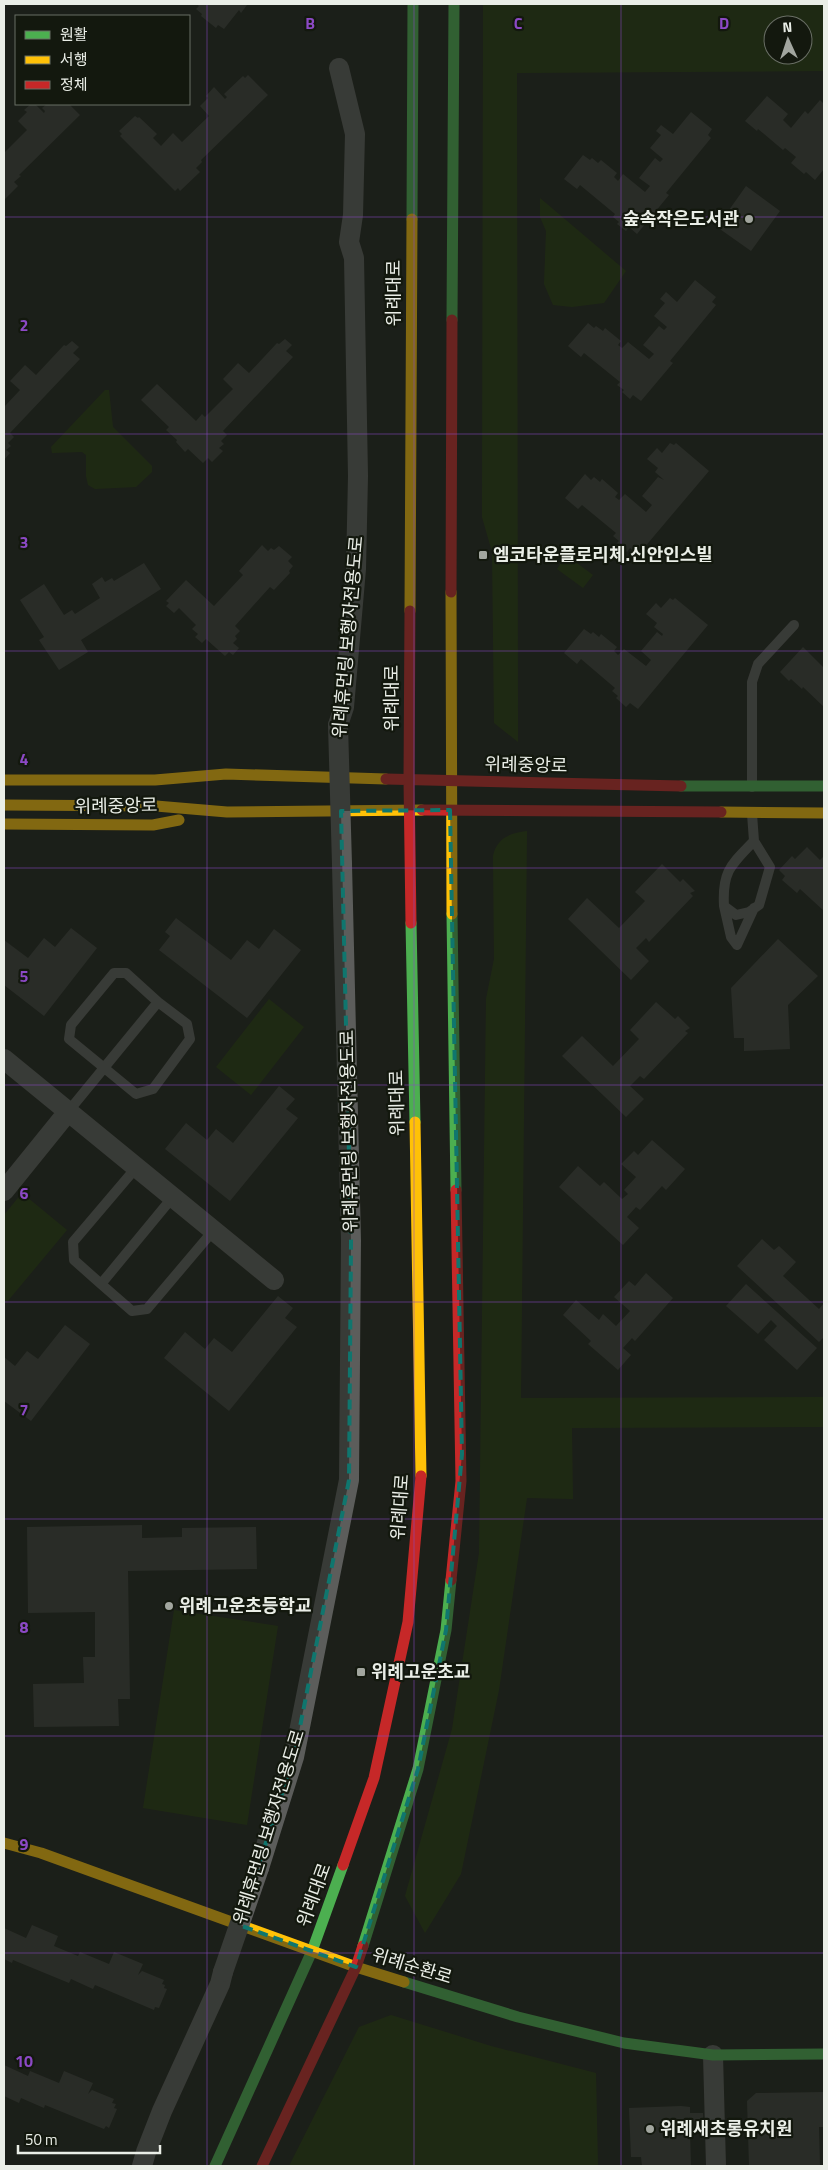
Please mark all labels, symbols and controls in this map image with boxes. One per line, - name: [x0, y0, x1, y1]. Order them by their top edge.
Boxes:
- text: B: [305, 11, 315, 35]
- text: C: [514, 11, 523, 35]
- text: D: [719, 11, 729, 35]
- legend: [15, 15, 190, 105]
- north arrow: [763, 15, 813, 65]
- text: N: [782, 16, 793, 37]
- text: 원활: [60, 23, 88, 46]
- text: 서행: [60, 48, 88, 71]
- text: 정체: [60, 73, 88, 96]
- place label: 숲속작은도서관: [623, 205, 739, 232]
- marker: 숲속작은도서관: [743, 213, 755, 225]
- street label: 위례대로: [380, 260, 407, 326]
- text: 2: [20, 313, 28, 337]
- text: 3: [20, 530, 28, 554]
- street label: 위례휴먼링 보행자전용도로: [325, 535, 370, 739]
- place label: 엠코타운플로리체.신안인스빌: [493, 541, 713, 568]
- marker: 엠코타운플로리체.신안인스빌: [477, 549, 489, 561]
- street label: 위례대로: [378, 665, 405, 731]
- text: 4: [20, 747, 29, 771]
- street label: 위례중앙로: [484, 750, 568, 779]
- street label: 위례중앙로: [74, 791, 158, 820]
- text: 5: [20, 964, 29, 988]
- street label: 위례휴먼링 보행자전용도로: [333, 1029, 364, 1233]
- street label: 위례대로: [382, 1070, 411, 1136]
- text: 6: [20, 1181, 29, 1205]
- text: 7: [20, 1398, 28, 1422]
- street label: 위례대로: [384, 1473, 415, 1541]
- place label: 위례고운초등학교: [179, 1592, 311, 1619]
- marker: 위례고운초등학교: [163, 1600, 175, 1612]
- text: 8: [20, 1615, 29, 1639]
- place label: 위례고운초교: [371, 1658, 470, 1685]
- marker: 위례고운초교: [355, 1666, 367, 1678]
- street label: 위례휴먼링 보행자전용도로: [226, 1726, 311, 1928]
- text: 9: [20, 1832, 29, 1856]
- street label: 위례대로: [290, 1859, 338, 1931]
- street label: 위례순환로: [369, 1941, 456, 1991]
- text: 10: [15, 2049, 33, 2073]
- place label: 위례새초롱유치원: [660, 2115, 792, 2142]
- scale bar: [18, 2122, 160, 2154]
- marker: 위례새초롱유치원: [644, 2123, 656, 2135]
- text: 50 m: [25, 2128, 58, 2151]

